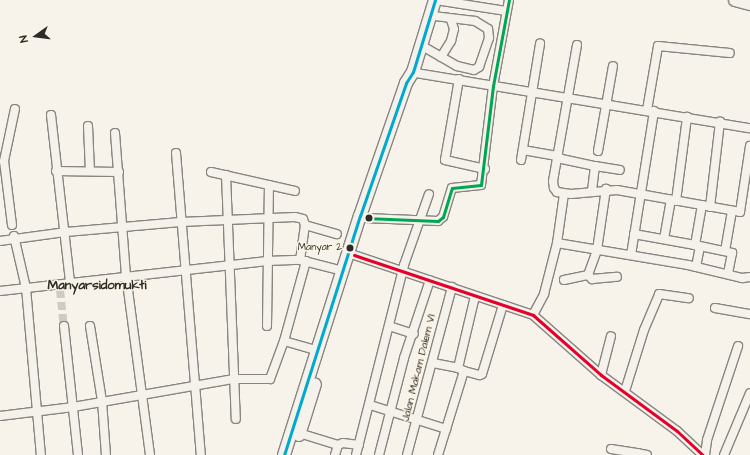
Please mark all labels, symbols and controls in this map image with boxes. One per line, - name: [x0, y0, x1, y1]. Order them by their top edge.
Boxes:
- north arrow: [16, 16, 56, 56]
- text: N: [16, 34, 32, 44]
- unlabelled marker: [364, 213, 374, 223]
- place label: Manyar 2: [298, 242, 342, 254]
- marker: Manyar 2: [345, 243, 355, 253]
- district label: Manyarsidomukti: [47, 277, 147, 293]
- street label: Jalan Makam Dalem VI: [399, 313, 439, 423]

